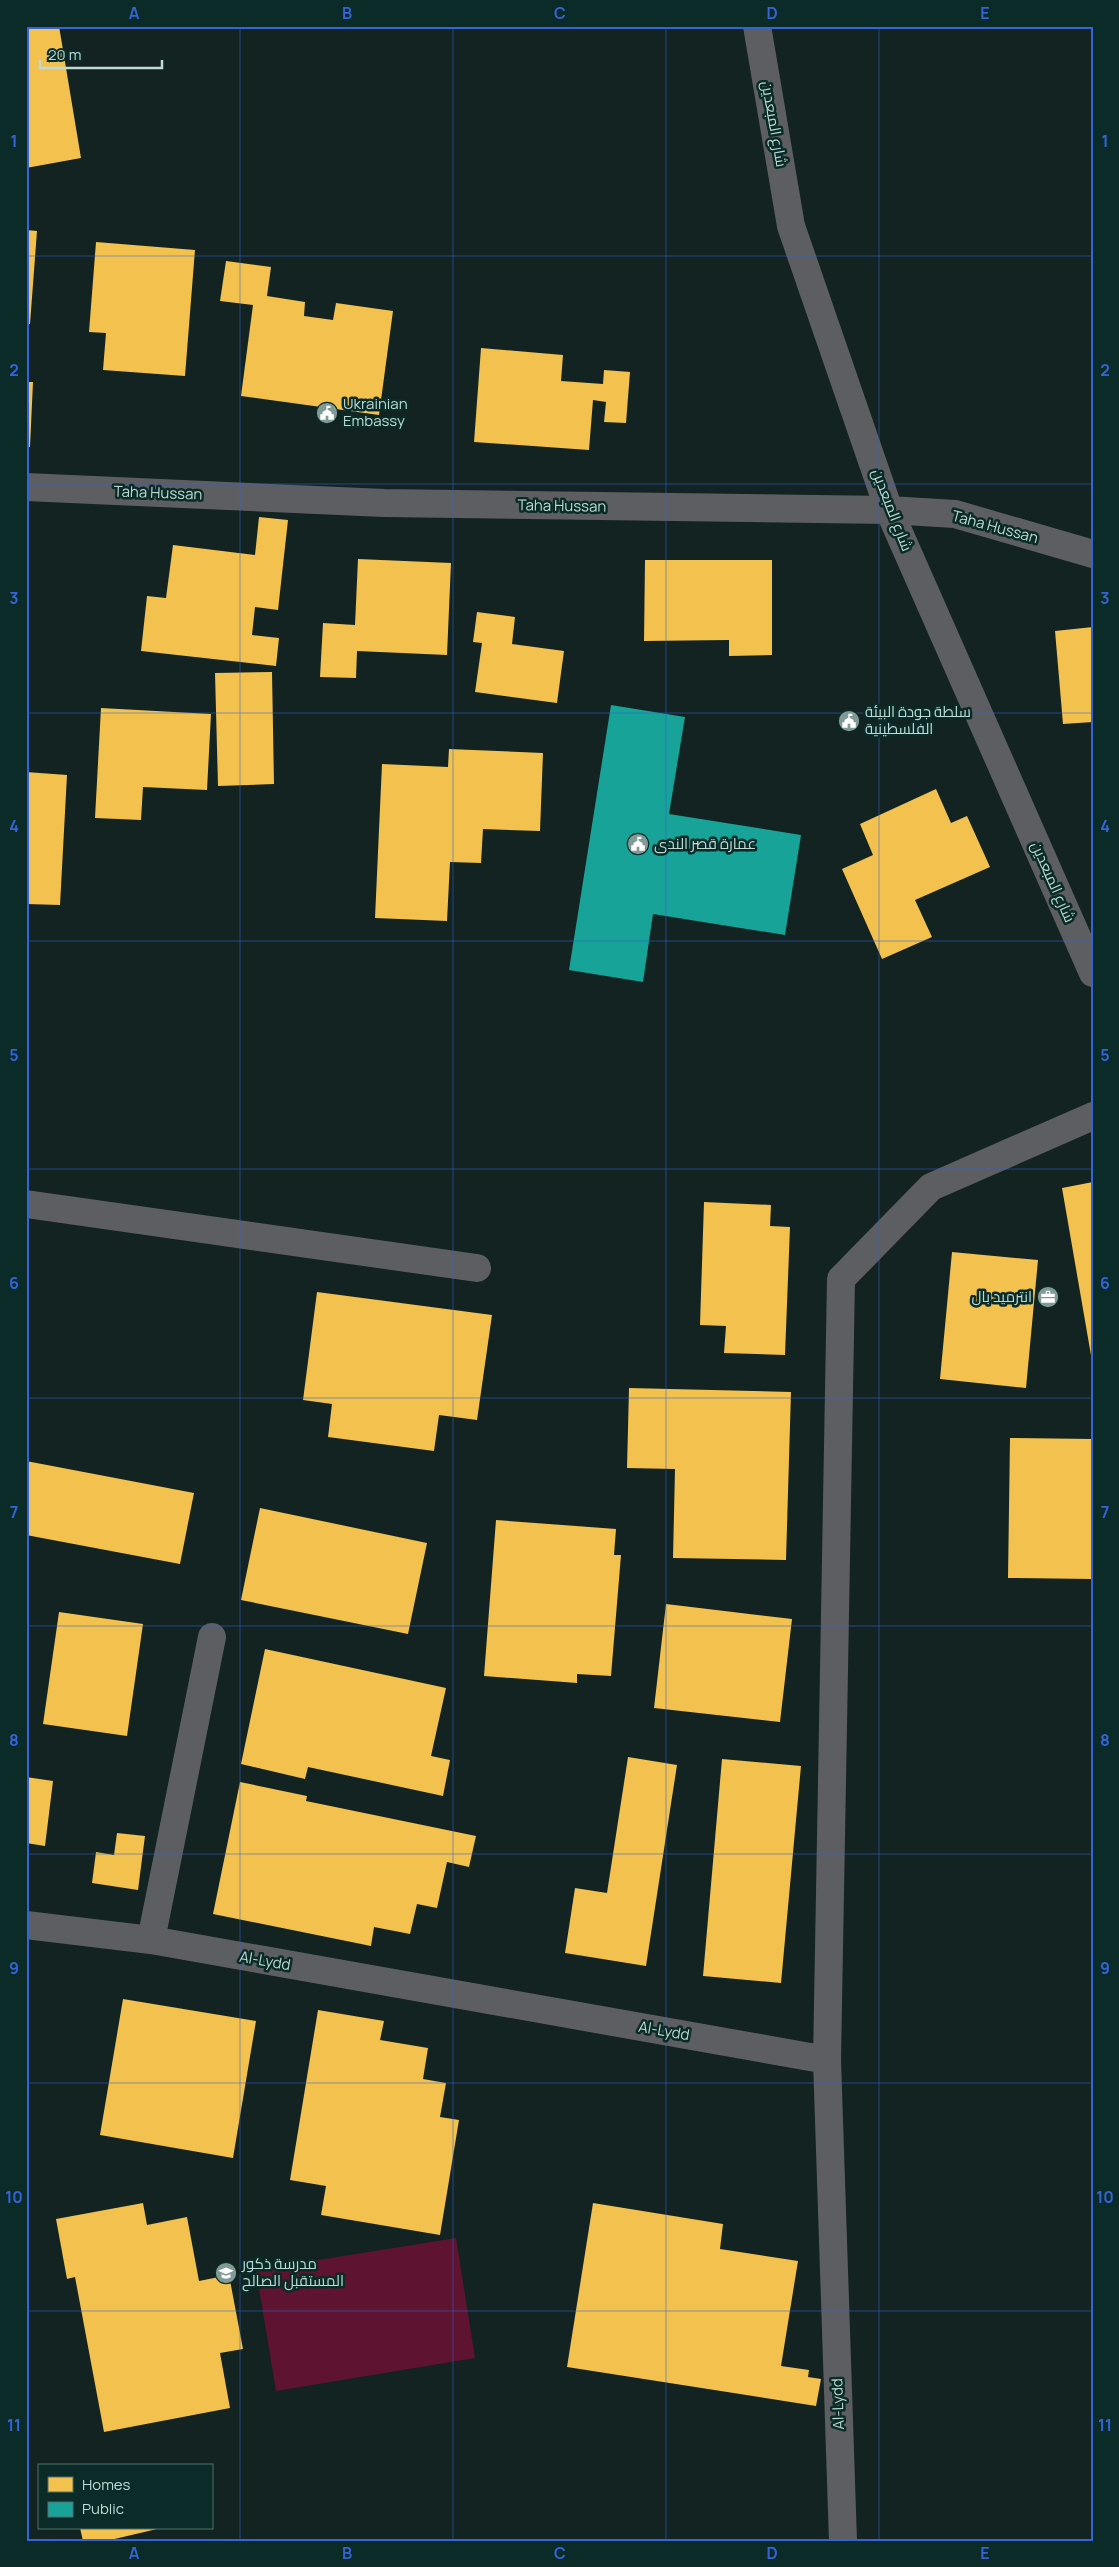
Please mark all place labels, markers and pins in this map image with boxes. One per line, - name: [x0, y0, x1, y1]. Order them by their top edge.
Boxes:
- place label: Ukrainian Embassy: [343, 393, 408, 431]
- public building icon: Ukrainian Embassy: [315, 401, 339, 425]
- place label: سلطة جودة البيئة الفلسطينية: [865, 701, 971, 739]
- public building icon: سلطة جودة البيئة الفلسطينية: [837, 709, 861, 733]
- public building icon: عمارة قصر الندى: [626, 832, 650, 856]
- place label: عمارة قصر الندى: [654, 833, 756, 854]
- office icon: انترميد بال: [1036, 1285, 1060, 1309]
- place label: انترميد بال: [972, 1286, 1032, 1307]
- place label: مدرسة ذكور المستقبل الصالح: [241, 2253, 344, 2292]
- school or university icon: مدرسة ذكور المستقبل الصالح: [214, 2261, 238, 2285]

